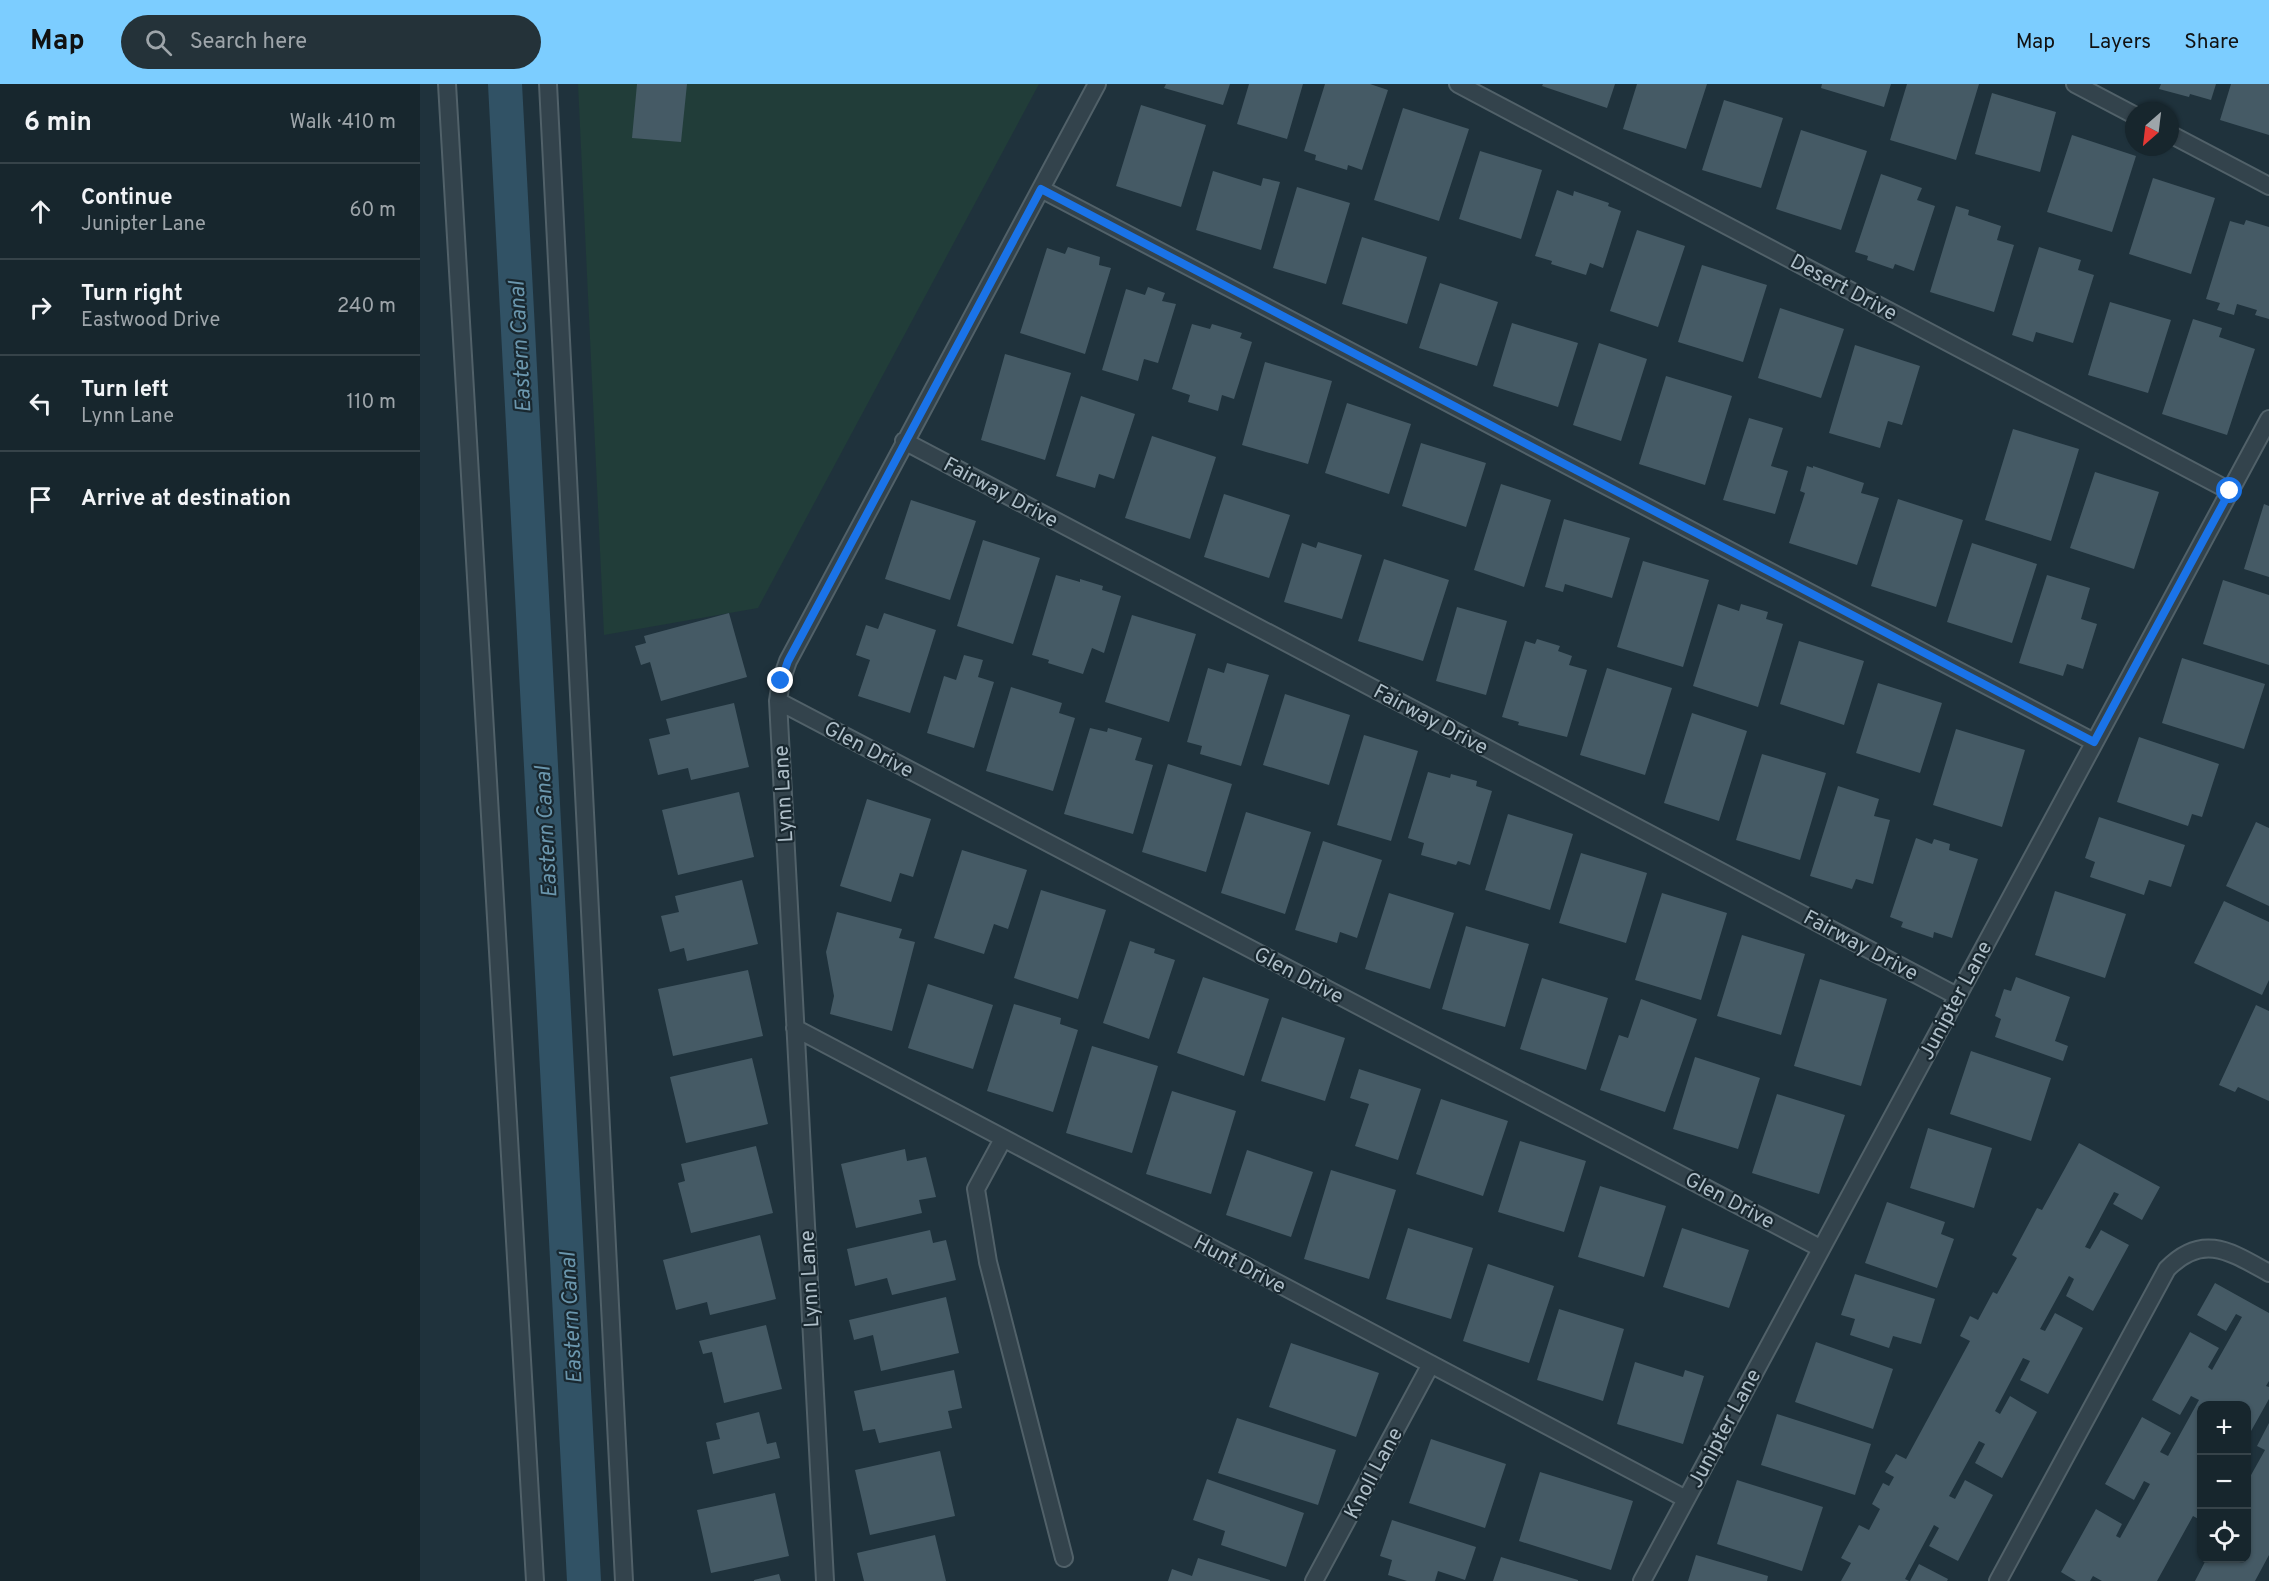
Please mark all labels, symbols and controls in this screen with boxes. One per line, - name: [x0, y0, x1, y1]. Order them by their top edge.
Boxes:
- search box: [121, 15, 541, 69]
- text: Map: [30, 24, 85, 60]
- icon: search: [142, 26, 175, 59]
- text: Search here: [190, 29, 307, 56]
- text: Map: [2016, 29, 2055, 56]
- text: Layers: [2088, 29, 2151, 56]
- text: Share: [2184, 29, 2239, 56]
- north arrow: [2125, 102, 2179, 156]
- text: 6 min: [24, 107, 92, 140]
- text: Walk · 410 m: [290, 110, 396, 136]
- text: Continue: [81, 185, 172, 212]
- icon: ahead: [24, 195, 57, 228]
- text: 60 m: [350, 198, 396, 224]
- text: Junipter Lane: [81, 212, 206, 238]
- street label: Desert Drive: [1785, 249, 1901, 328]
- water label: Eastern Canal: [504, 279, 538, 413]
- text: Turn right: [81, 281, 183, 308]
- icon: right: [24, 291, 57, 324]
- text: 240 m: [337, 294, 396, 320]
- text: Eastwood Drive: [81, 308, 220, 334]
- text: Turn left: [81, 377, 169, 404]
- icon: left: [24, 387, 57, 420]
- text: 110 m: [347, 390, 396, 416]
- text: Lynn Lane: [81, 404, 174, 430]
- street label: Fairway Drive: [938, 452, 1062, 535]
- route start: [2216, 477, 2242, 503]
- icon: arrive: [24, 483, 57, 516]
- text: Arrive at destination: [81, 486, 291, 513]
- route end: [767, 667, 793, 693]
- street label: Fairway Drive: [1368, 679, 1492, 762]
- street label: Glen Drive: [819, 715, 918, 785]
- street label: Lynn Lane: [768, 744, 801, 843]
- water label: Eastern Canal: [530, 764, 564, 898]
- street label: Fairway Drive: [1798, 905, 1922, 988]
- street label: Junipter Lane: [1914, 936, 1999, 1065]
- street label: Glen Drive: [1249, 941, 1348, 1011]
- street label: Glen Drive: [1680, 1166, 1779, 1236]
- street label: Lynn Lane: [794, 1229, 827, 1328]
- street label: Hunt Drive: [1188, 1230, 1290, 1301]
- water label: Eastern Canal: [555, 1250, 589, 1384]
- street label: Junipter Lane: [1683, 1364, 1768, 1493]
- map controls: [2197, 1401, 2251, 1563]
- button: +: [2197, 1401, 2251, 1455]
- street label: Knoll Lane: [1339, 1423, 1410, 1524]
- button: −: [2197, 1455, 2251, 1509]
- button: locate: [2197, 1509, 2251, 1563]

